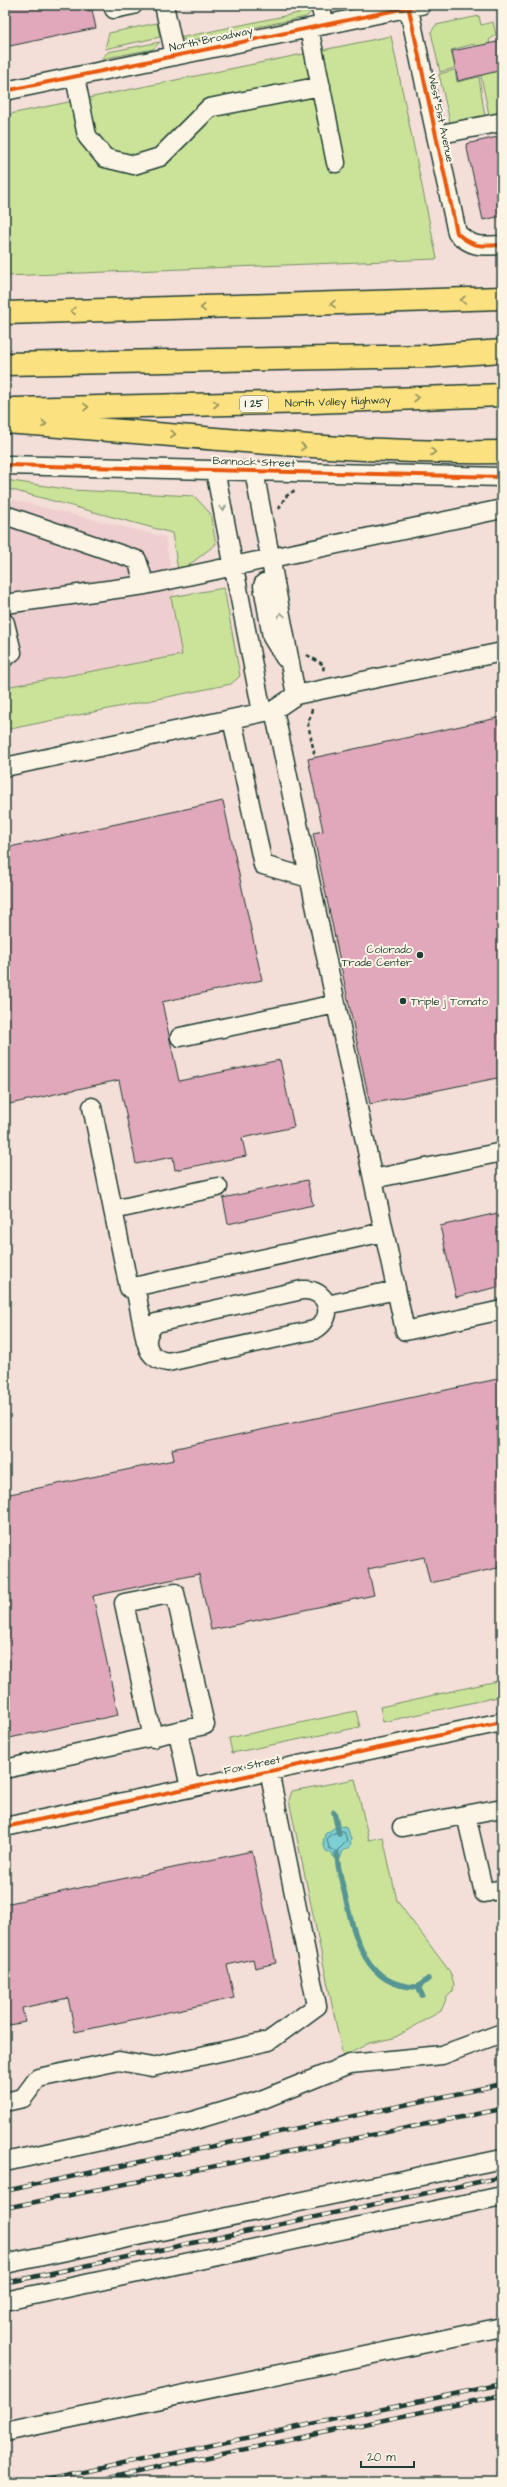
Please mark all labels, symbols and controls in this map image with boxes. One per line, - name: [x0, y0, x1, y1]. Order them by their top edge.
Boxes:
- street label: North Broadway: [168, 23, 254, 56]
- street label: West 51st Avenue: [424, 72, 458, 164]
- one-way arrow: [460, 295, 466, 304]
- one-way arrow: [330, 300, 336, 308]
- one-way arrow: [200, 303, 206, 312]
- one-way arrow: [70, 307, 76, 316]
- street label: North Valley Highway: [285, 392, 391, 410]
- one-way arrow: [413, 394, 419, 402]
- road number: I 25: [240, 396, 268, 412]
- one-way arrow: [213, 400, 219, 409]
- one-way arrow: [83, 403, 89, 411]
- one-way arrow: [41, 419, 47, 428]
- one-way arrow: [170, 430, 177, 439]
- one-way arrow: [300, 442, 306, 451]
- one-way arrow: [430, 447, 436, 456]
- street label: Bannock Street: [212, 453, 296, 471]
- one-way arrow: [218, 505, 226, 511]
- one-way arrow: [277, 612, 286, 618]
- place label: Colorado Trade Center: [342, 942, 413, 970]
- marker: Colorado Trade Center: [415, 950, 425, 960]
- place label: Triple j Tomato: [411, 994, 489, 1009]
- marker: Triple j Tomato: [398, 996, 408, 1006]
- street label: Fox Street: [222, 1752, 282, 1778]
- scale bar: [361, 2443, 414, 2469]
- text: 20 m: [367, 2449, 396, 2466]

